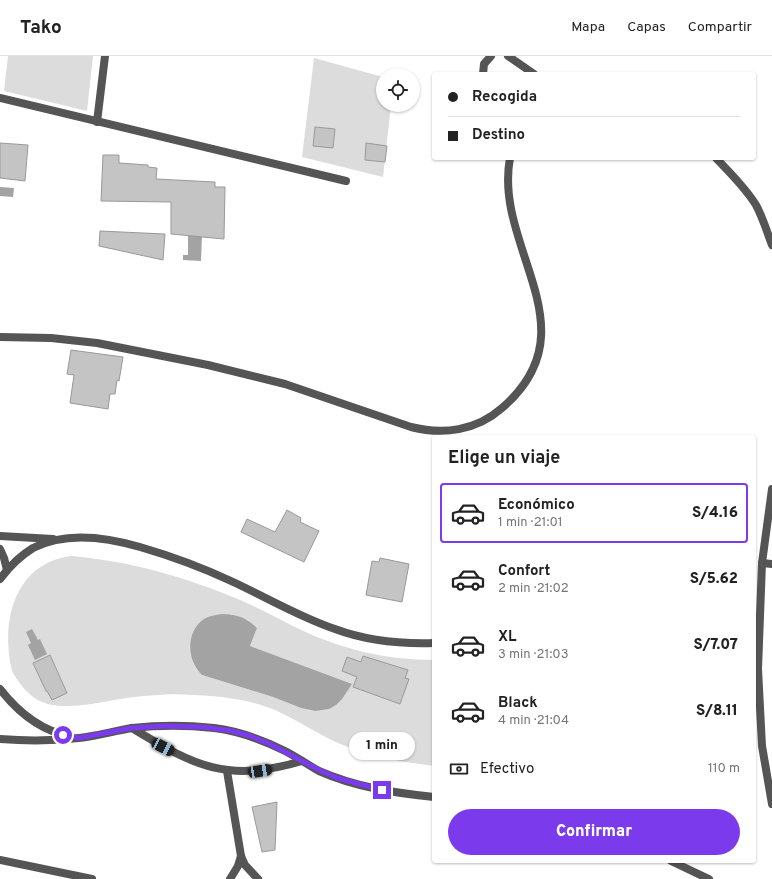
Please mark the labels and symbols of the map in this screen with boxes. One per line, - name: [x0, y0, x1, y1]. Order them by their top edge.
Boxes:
- route start: [54, 726, 72, 744]
- callout: 1 min: [349, 732, 415, 760]
- car: [150, 736, 176, 758]
- car: [247, 763, 273, 779]
- route end: [373, 781, 391, 799]

